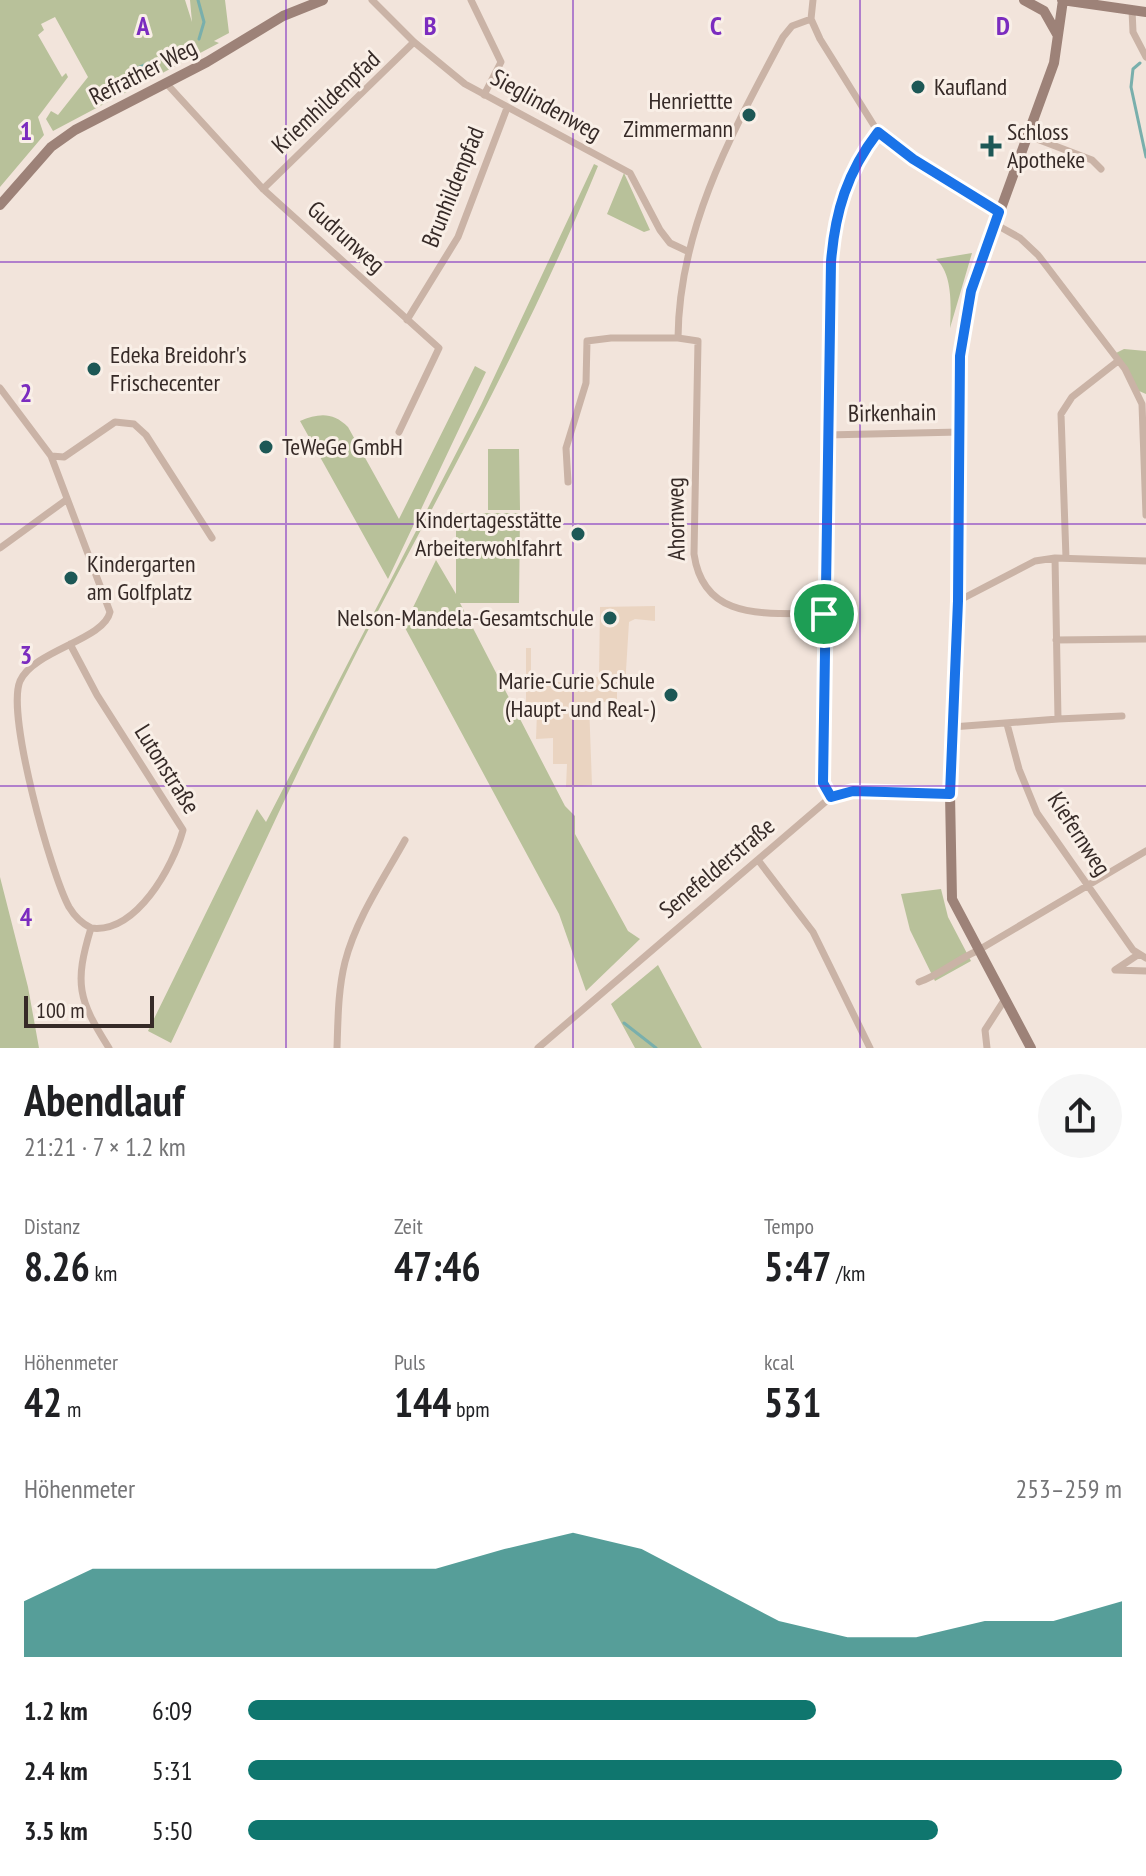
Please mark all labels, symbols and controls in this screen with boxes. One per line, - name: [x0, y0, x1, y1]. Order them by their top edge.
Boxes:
- text: A: [135, 9, 150, 42]
- text: B: [424, 9, 437, 42]
- text: C: [710, 9, 722, 42]
- text: D: [996, 9, 1010, 42]
- street label: Refrather Weg: [84, 31, 202, 112]
- street label: Kriemhildenpfad: [265, 44, 386, 160]
- street label: Sieglindenweg: [485, 61, 607, 148]
- place label: Kaufland: [934, 71, 1007, 102]
- marker: Kaufland: [909, 78, 927, 96]
- place label: Henriettte Zimmermann: [623, 85, 733, 144]
- marker: Henriettte Zimmermann: [740, 106, 758, 124]
- text: 1: [20, 114, 32, 147]
- place label: Schloss Apotheke: [1007, 116, 1085, 175]
- street label: Brunhildenpfad: [414, 122, 491, 252]
- marker: Schloss Apotheke: [982, 137, 1000, 155]
- street label: Gudrunweg: [301, 194, 392, 280]
- place label: Edeka Breidohr's Frischecenter: [110, 339, 247, 398]
- marker: Edeka Breidohr's Frischecenter: [85, 360, 103, 378]
- text: 2: [20, 376, 32, 409]
- street label: Birkenhain: [847, 396, 937, 429]
- place label: TeWeGe GmbH: [282, 431, 403, 462]
- marker: TeWeGe GmbH: [257, 438, 275, 456]
- street label: Ahornweg: [659, 477, 692, 561]
- place label: Kindertagesstätte Arbeiterwohlfahrt: [415, 504, 562, 563]
- marker: Kindertagesstätte Arbeiterwohlfahrt: [569, 525, 587, 543]
- place label: Kindergarten am Golfplatz: [87, 548, 195, 607]
- marker: Kindergarten am Golfplatz: [62, 569, 80, 587]
- pin: [790, 580, 858, 648]
- icon: arrive: [802, 592, 846, 636]
- place label: Nelson-Mandela-Gesamtschule: [337, 602, 594, 633]
- marker: Nelson-Mandela-Gesamtschule: [601, 609, 619, 627]
- text: 3: [20, 638, 32, 671]
- place label: Marie-Curie Schule (Haupt- und Real-): [498, 665, 655, 724]
- marker: Marie-Curie Schule (Haupt- und Real-): [662, 686, 680, 704]
- street label: Lutonstraße: [128, 718, 207, 819]
- street label: Kiefernweg: [1041, 786, 1118, 882]
- street label: Senefelderstraße: [653, 810, 781, 925]
- text: 4: [20, 900, 33, 933]
- scale bar: [24, 992, 154, 1028]
- text: 100 m: [36, 996, 85, 1024]
- text: Abendlauf: [24, 1071, 184, 1128]
- button: share: [1038, 1074, 1122, 1158]
- text: 21:21 · 7 × 1.2 km: [24, 1130, 186, 1163]
- text: Distanz: [24, 1212, 80, 1240]
- text: Zeit: [394, 1212, 423, 1240]
- text: Tempo: [764, 1212, 814, 1240]
- text: 8.26: [24, 1240, 90, 1292]
- text: 47:46: [394, 1240, 481, 1292]
- text: 5:47: [764, 1240, 831, 1292]
- text: km: [90, 1259, 117, 1287]
- text: /km: [831, 1259, 865, 1287]
- text: Höhenmeter: [24, 1348, 118, 1376]
- text: Puls: [394, 1348, 425, 1376]
- text: kcal: [764, 1348, 794, 1376]
- text: 42: [24, 1376, 62, 1428]
- text: 144: [394, 1376, 451, 1428]
- text: 531: [764, 1376, 821, 1428]
- text: m: [62, 1395, 81, 1423]
- text: bpm: [451, 1395, 489, 1423]
- text: Höhenmeter: [24, 1472, 135, 1505]
- text: 253–259 m: [1016, 1472, 1122, 1505]
- text: 1.2 km: [24, 1694, 88, 1727]
- text: 6:09: [152, 1694, 192, 1727]
- text: 2.4 km: [24, 1754, 88, 1787]
- text: 5:31: [152, 1754, 192, 1787]
- text: 3.5 km: [24, 1814, 88, 1847]
- text: 5:50: [152, 1814, 192, 1847]

